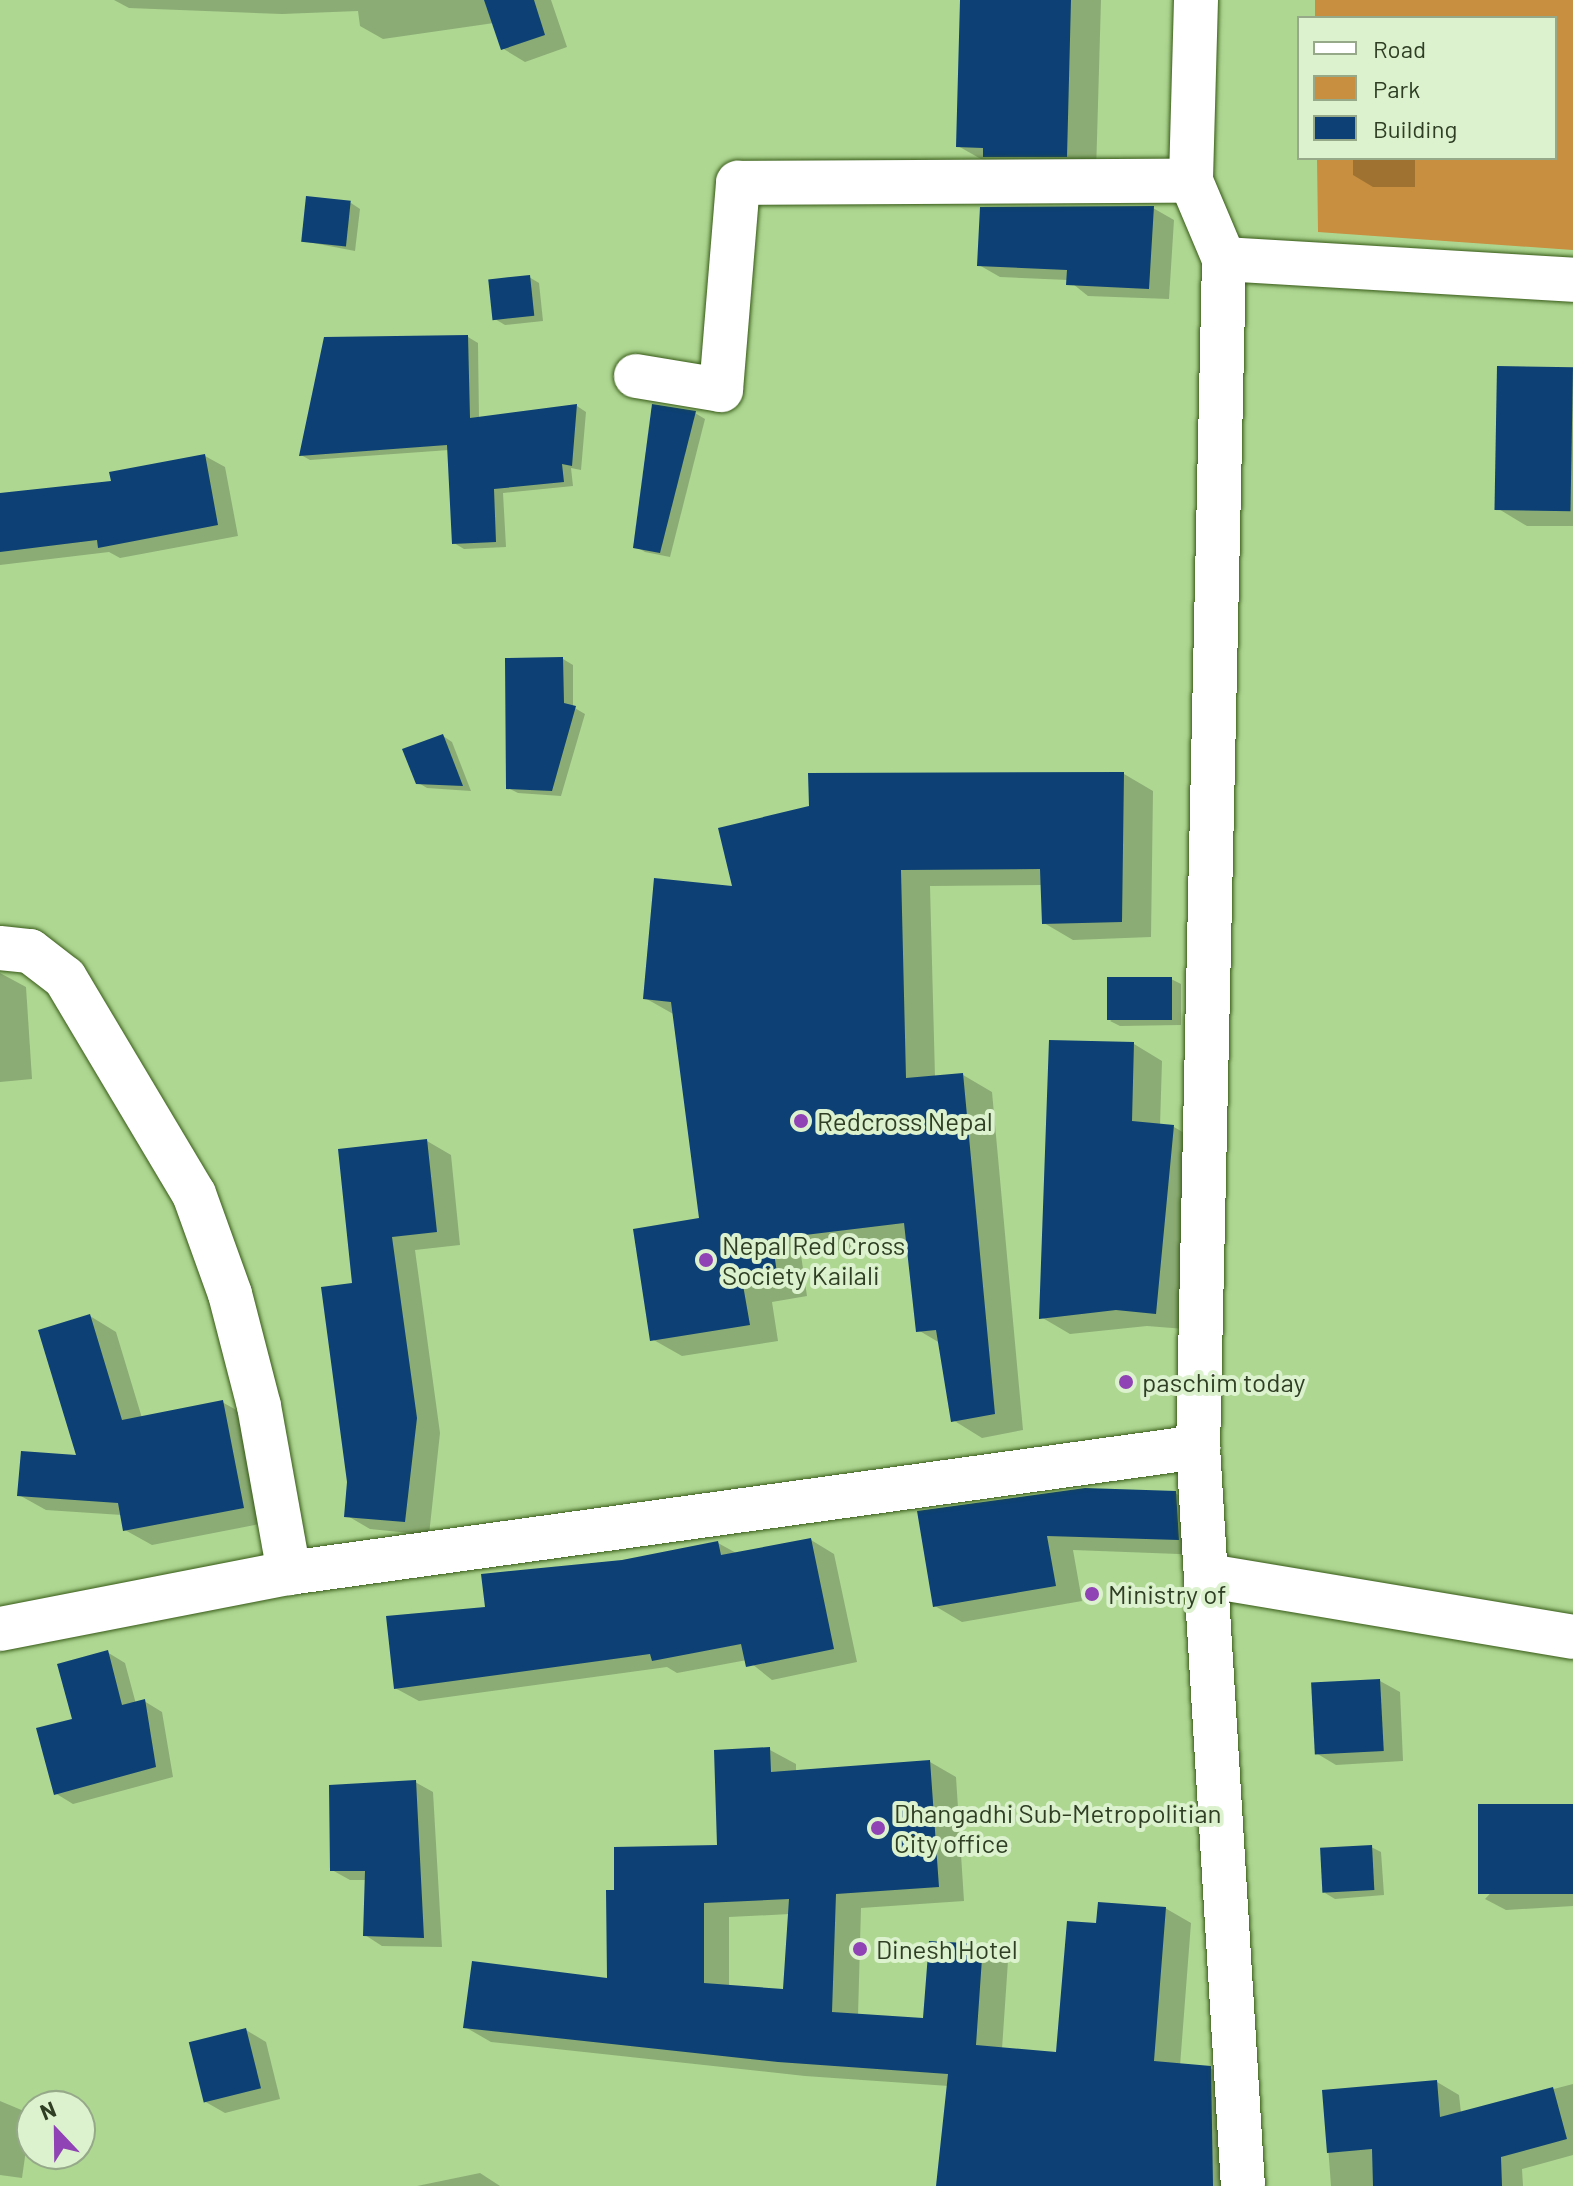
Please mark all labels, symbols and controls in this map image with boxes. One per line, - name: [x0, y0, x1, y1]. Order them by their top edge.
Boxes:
- legend: [1297, 16, 1557, 160]
- text: Road: [1373, 34, 1426, 63]
- text: Park: [1373, 74, 1420, 103]
- text: Building: [1373, 114, 1457, 143]
- place label: Redcross Nepal: [817, 1105, 993, 1137]
- marker: Redcross Nepal: [792, 1112, 810, 1130]
- place label: Nepal Red Cross Society Kailali: [722, 1229, 905, 1290]
- marker: Nepal Red Cross Society Kailali: [697, 1251, 715, 1269]
- place label: paschim today: [1142, 1366, 1306, 1398]
- marker: paschim today: [1117, 1373, 1135, 1391]
- place label: Ministry of: [1108, 1578, 1226, 1610]
- marker: Ministry of: [1083, 1585, 1101, 1603]
- place label: Dhangadhi Sub-Metropolitian City office: [894, 1797, 1222, 1858]
- marker: Dhangadhi Sub-Metropolitian City office: [869, 1819, 887, 1837]
- place label: Dinesh Hotel: [876, 1933, 1018, 1965]
- marker: Dinesh Hotel: [851, 1940, 869, 1958]
- north arrow: [16, 2090, 96, 2170]
- text: N: [36, 2095, 59, 2124]

